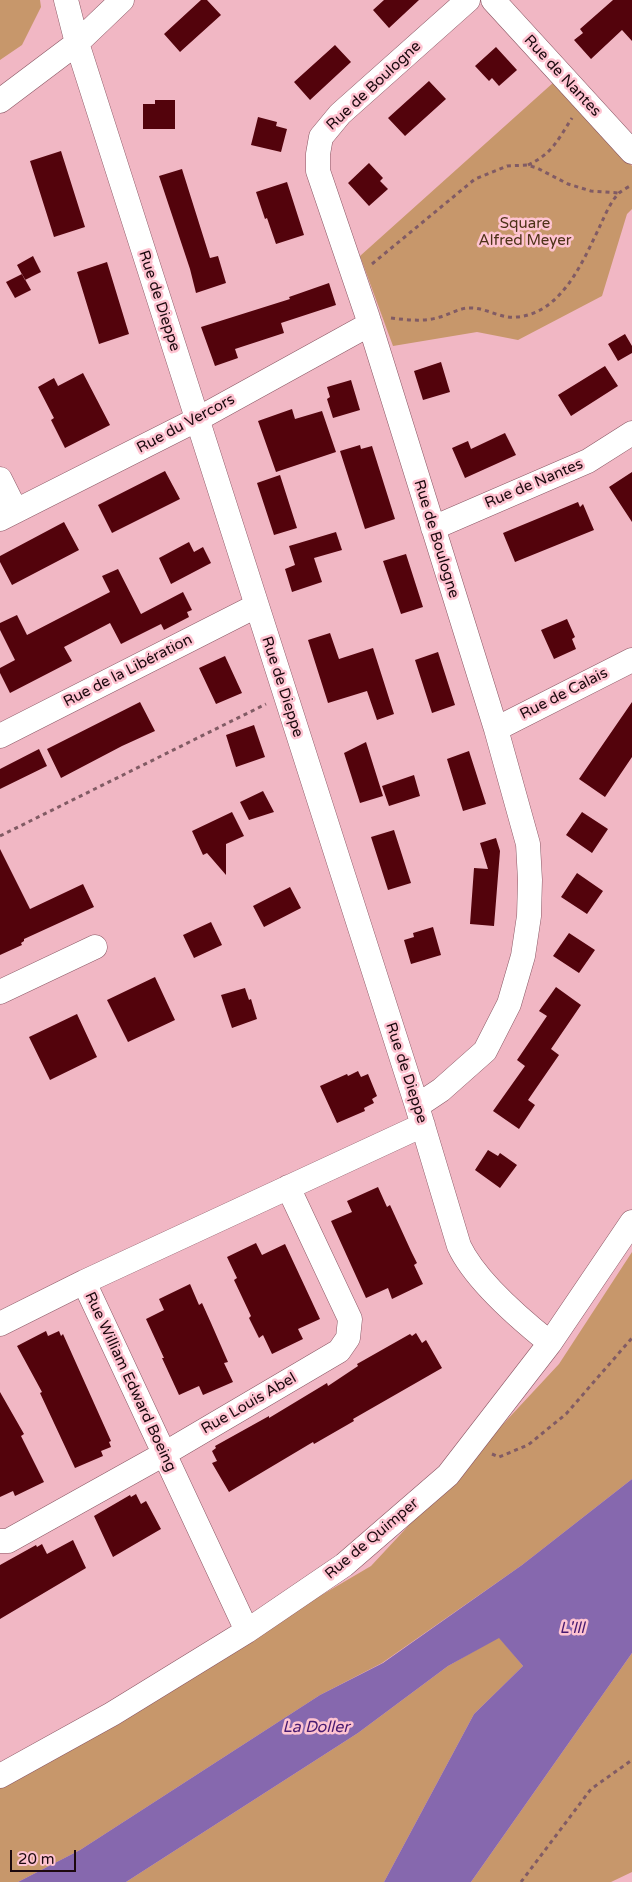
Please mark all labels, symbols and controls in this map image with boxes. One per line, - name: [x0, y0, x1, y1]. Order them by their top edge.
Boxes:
- street label: Rue de Nantes: [520, 32, 604, 120]
- street label: Rue de Boulogne: [323, 38, 425, 134]
- park label: Square Alfred Meyer: [479, 215, 571, 250]
- street label: Rue de Dieppe: [134, 248, 184, 354]
- street label: Rue du Vercors: [134, 391, 238, 457]
- street label: Rue de Nantes: [482, 455, 586, 513]
- street label: Rue de Boulogne: [409, 478, 463, 600]
- street label: Rue de la Libération: [61, 631, 195, 711]
- street label: Rue de Dieppe: [257, 634, 307, 740]
- street label: Rue de Calais: [517, 664, 611, 724]
- street label: Rue de Dieppe: [381, 1020, 431, 1126]
- street label: Rue William Edward Boeing: [80, 1289, 180, 1475]
- street label: Rue Louis Abel: [198, 1370, 300, 1438]
- street label: Rue de Quimper: [322, 1495, 422, 1583]
- water label: L'Ill: [559, 1619, 585, 1639]
- water label: La Doller: [283, 1718, 349, 1738]
- scale bar: [12, 1840, 79, 1872]
- text: 20 m: [18, 1850, 55, 1868]

